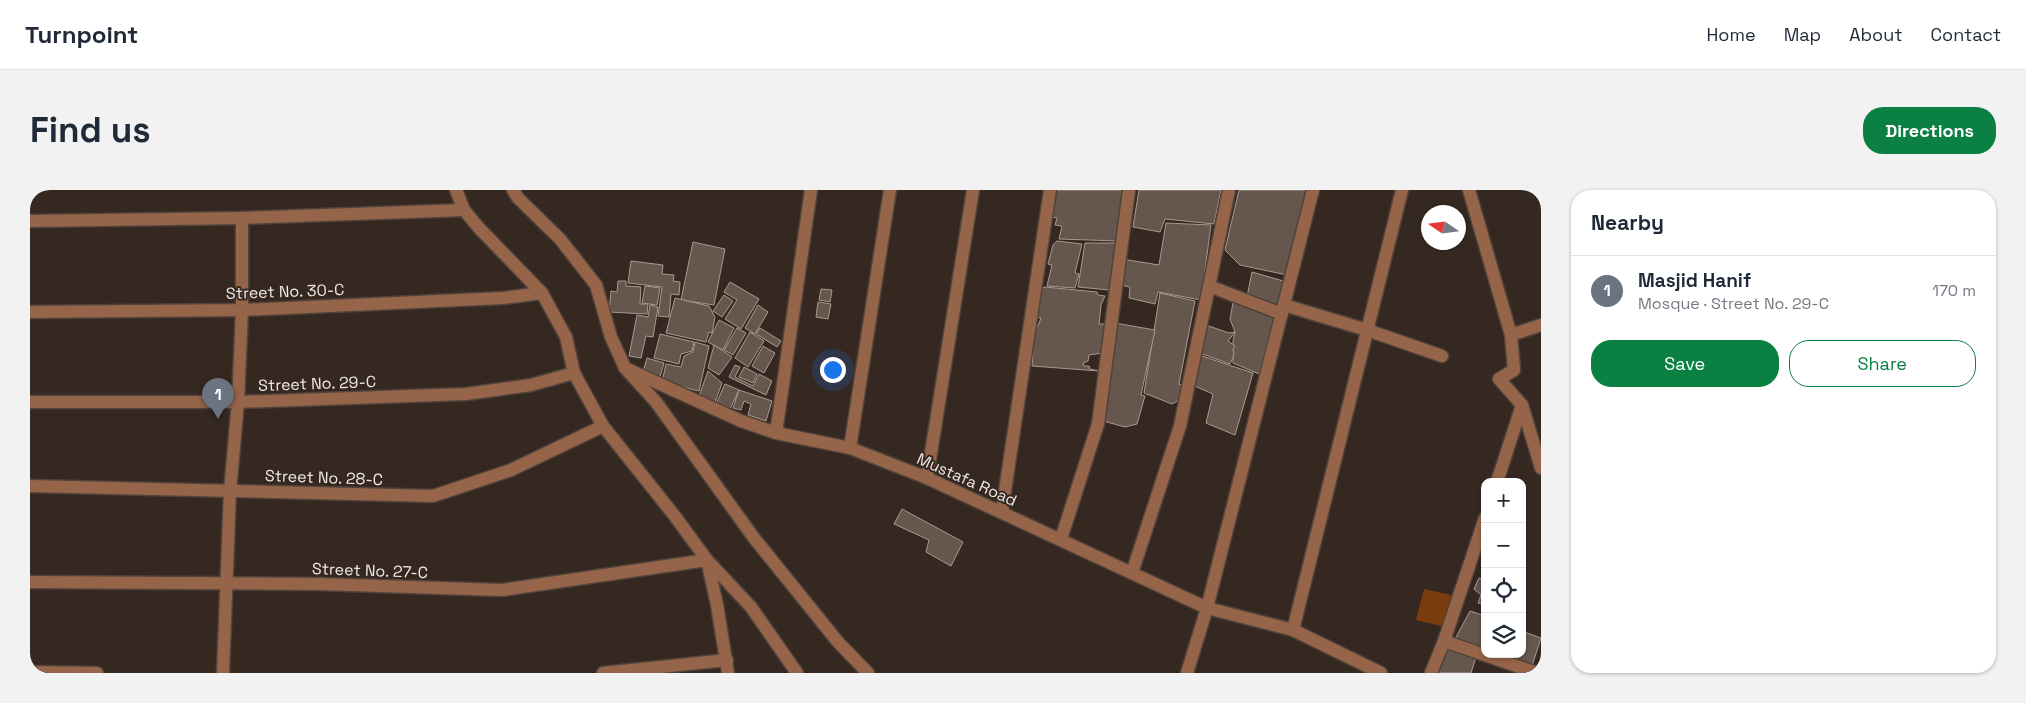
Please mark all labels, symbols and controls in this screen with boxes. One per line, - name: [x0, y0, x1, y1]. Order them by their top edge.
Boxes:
- text: Turnpoint: [25, 19, 138, 50]
- text: Home: [1707, 23, 1756, 46]
- text: Map: [1784, 23, 1821, 46]
- text: About: [1849, 23, 1903, 46]
- text: Contact: [1931, 23, 2001, 46]
- button: Directions: [1863, 107, 1996, 154]
- text: Find us: [30, 108, 151, 152]
- north arrow: [1421, 205, 1466, 250]
- text: Nearby: [1591, 209, 1664, 236]
- text: Masjid Hanif: [1638, 268, 1751, 293]
- street label: Street No. 30-C: [225, 279, 345, 304]
- text: 1: [1603, 280, 1611, 301]
- text: 170 m: [1932, 280, 1976, 301]
- text: Mosque · Street No. 29-C: [1638, 293, 1829, 314]
- button: Save: [1591, 340, 1779, 387]
- button: Share: [1789, 340, 1976, 387]
- your location: [820, 357, 846, 383]
- street label: Street No. 29-C: [258, 371, 376, 396]
- pin: 1: [202, 378, 234, 419]
- street label: Mustafa Road: [913, 448, 1020, 511]
- street label: Street No. 28-C: [265, 465, 383, 490]
- map controls: [1481, 478, 1526, 658]
- button: +: [1481, 478, 1526, 523]
- button: −: [1481, 523, 1526, 568]
- street label: Street No. 27-C: [312, 558, 428, 583]
- button: locate: [1481, 568, 1526, 613]
- button: layers: [1481, 613, 1526, 658]

